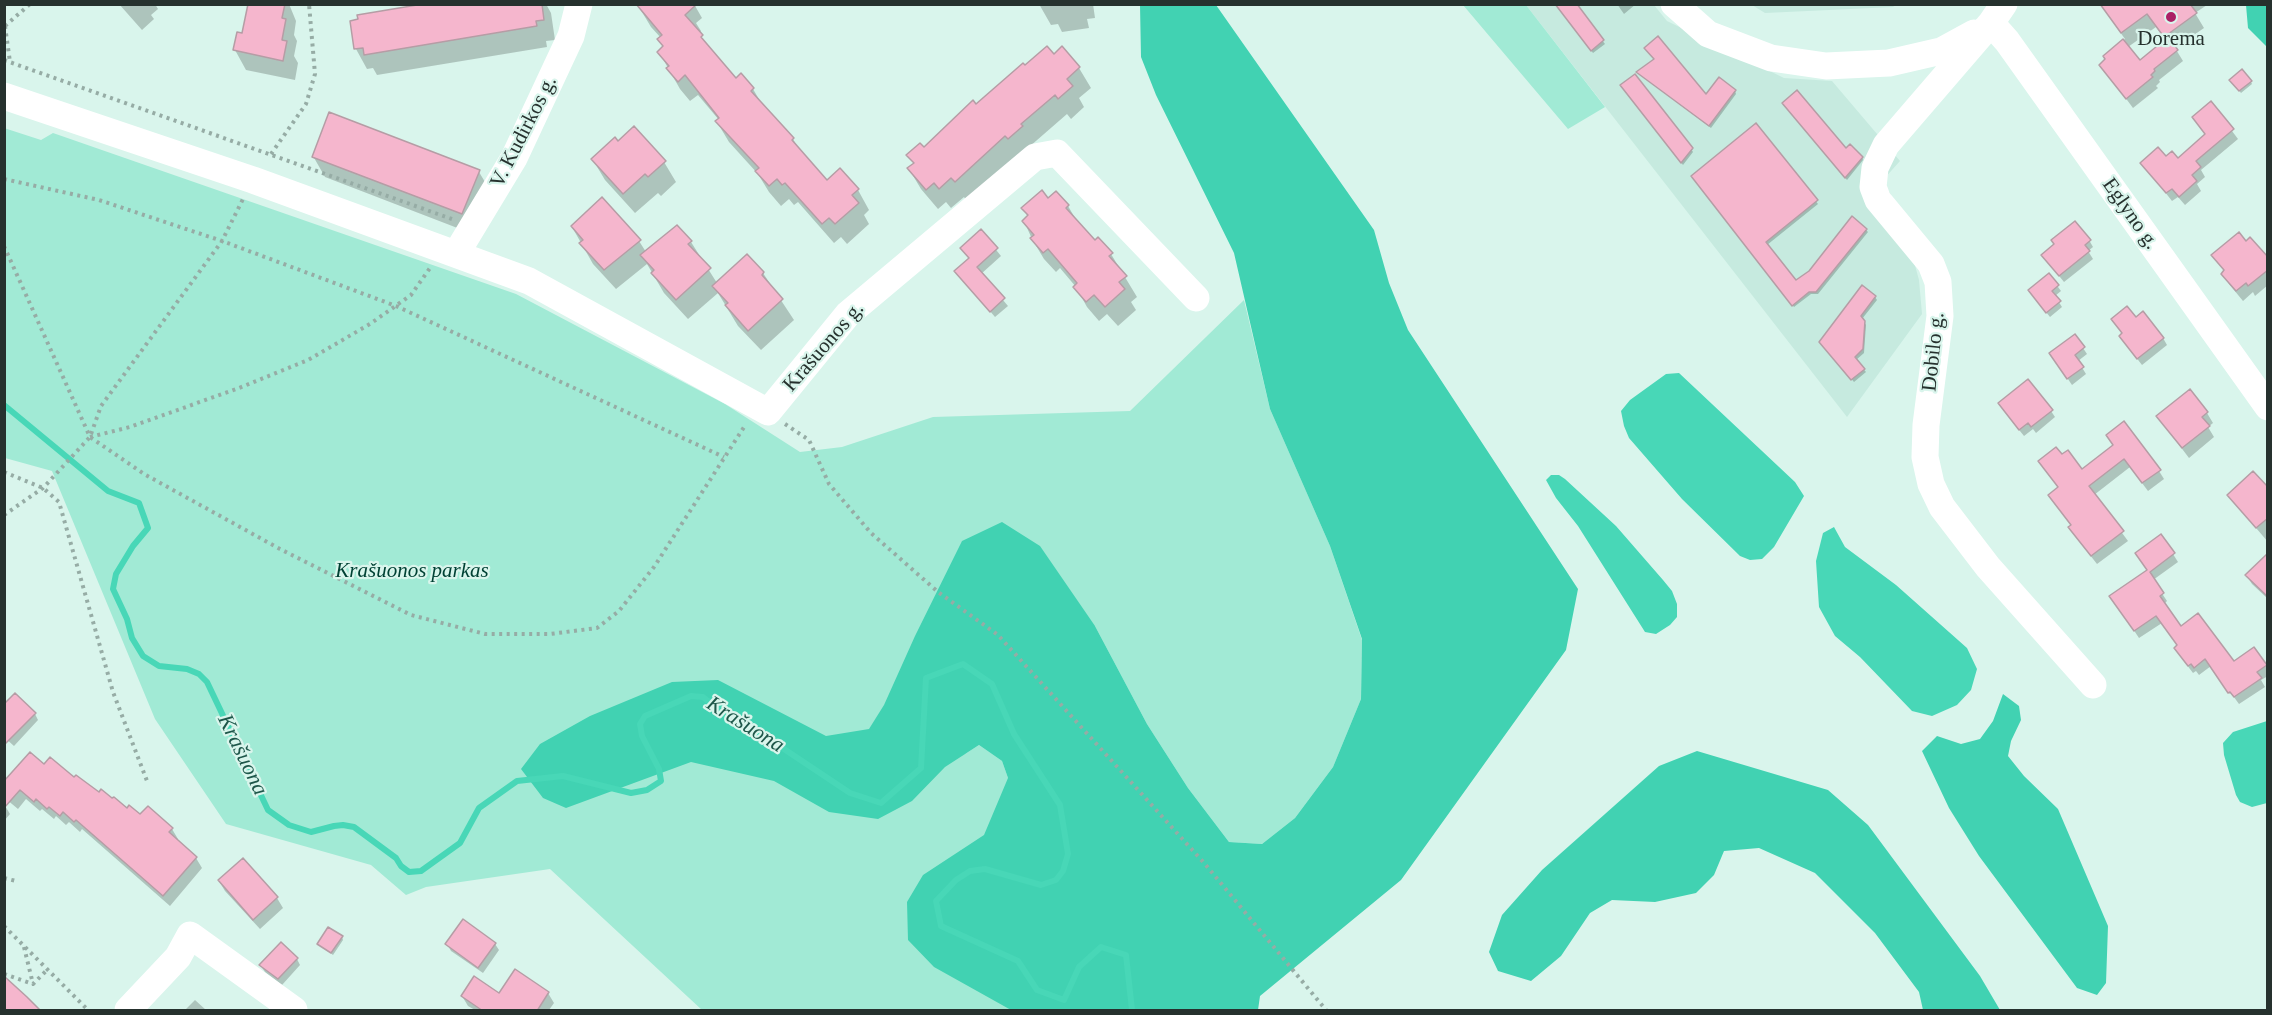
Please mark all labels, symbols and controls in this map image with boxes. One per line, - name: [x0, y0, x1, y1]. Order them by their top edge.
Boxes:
- marker: Dorema: [2164, 10, 2178, 24]
- place label: Dorema: [2137, 26, 2205, 52]
- street label: V. Kudirkos g.: [485, 72, 563, 192]
- street label: Eglyno g.: [2096, 173, 2164, 255]
- street label: Krašuonos g.: [778, 297, 870, 397]
- street label: Dobilo g.: [1917, 311, 1951, 393]
- park label: Krašuonos parkas: [335, 558, 489, 584]
- water label: Krašuona: [701, 691, 789, 759]
- water label: Krašuona: [211, 710, 273, 800]

